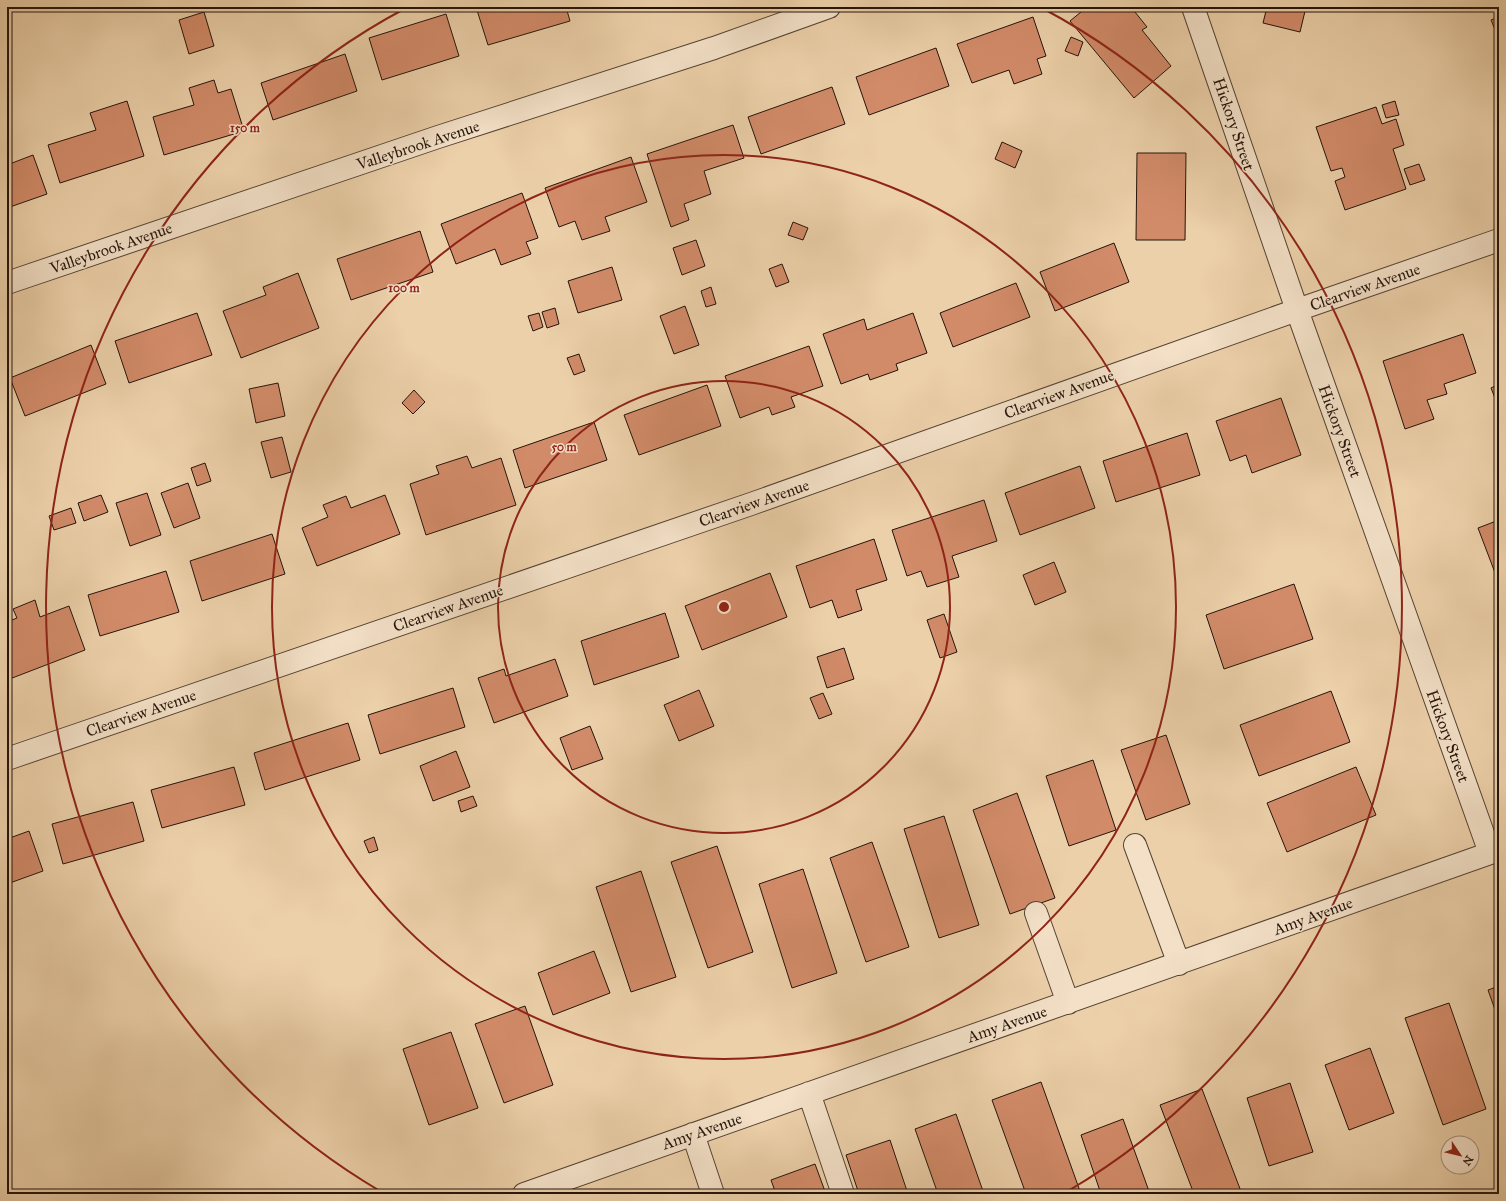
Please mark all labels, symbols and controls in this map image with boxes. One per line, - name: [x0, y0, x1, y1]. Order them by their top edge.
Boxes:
- street label: Hickory Street: [1209, 75, 1259, 173]
- street label: Valleybrook Avenue: [353, 116, 482, 174]
- text: 150 m: [230, 121, 261, 135]
- street label: Valleybrook Avenue: [46, 218, 175, 278]
- street label: Clearview Avenue: [1307, 259, 1423, 315]
- text: 100 m: [388, 281, 421, 295]
- street label: Clearview Avenue: [1001, 365, 1117, 423]
- street label: Hickory Street: [1314, 382, 1366, 480]
- text: 50 m: [551, 440, 578, 454]
- street label: Clearview Avenue: [696, 475, 812, 531]
- street label: Clearview Avenue: [390, 580, 506, 636]
- centre of rings: [717, 600, 731, 614]
- street label: Clearview Avenue: [83, 685, 199, 741]
- street label: Hickory Street: [1422, 687, 1474, 785]
- street label: Amy Avenue: [1270, 893, 1356, 939]
- street label: Amy Avenue: [964, 1001, 1050, 1047]
- street label: Amy Avenue: [659, 1108, 745, 1154]
- north arrow: [1440, 1135, 1480, 1175]
- text: N: [1459, 1153, 1476, 1169]

